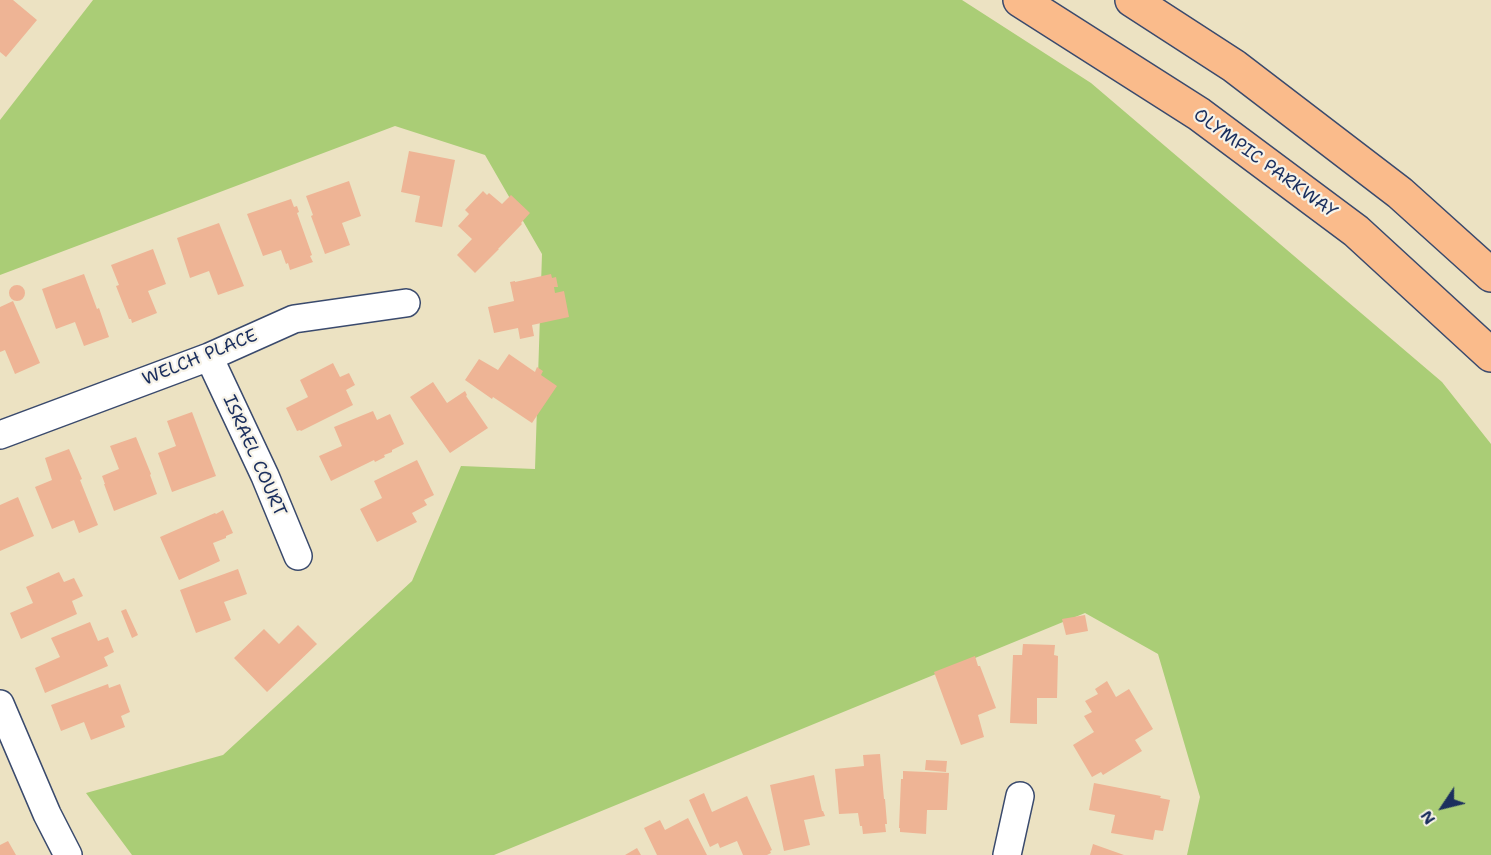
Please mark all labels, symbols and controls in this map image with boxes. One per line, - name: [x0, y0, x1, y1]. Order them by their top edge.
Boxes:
- street label: OLYMPIC PARKWAY: [1189, 105, 1341, 223]
- street label: WELCH PLACE: [139, 325, 261, 391]
- street label: ISRAEL COURT: [218, 392, 290, 520]
- north arrow: [1413, 777, 1473, 837]
- text: N: [1416, 806, 1440, 829]

